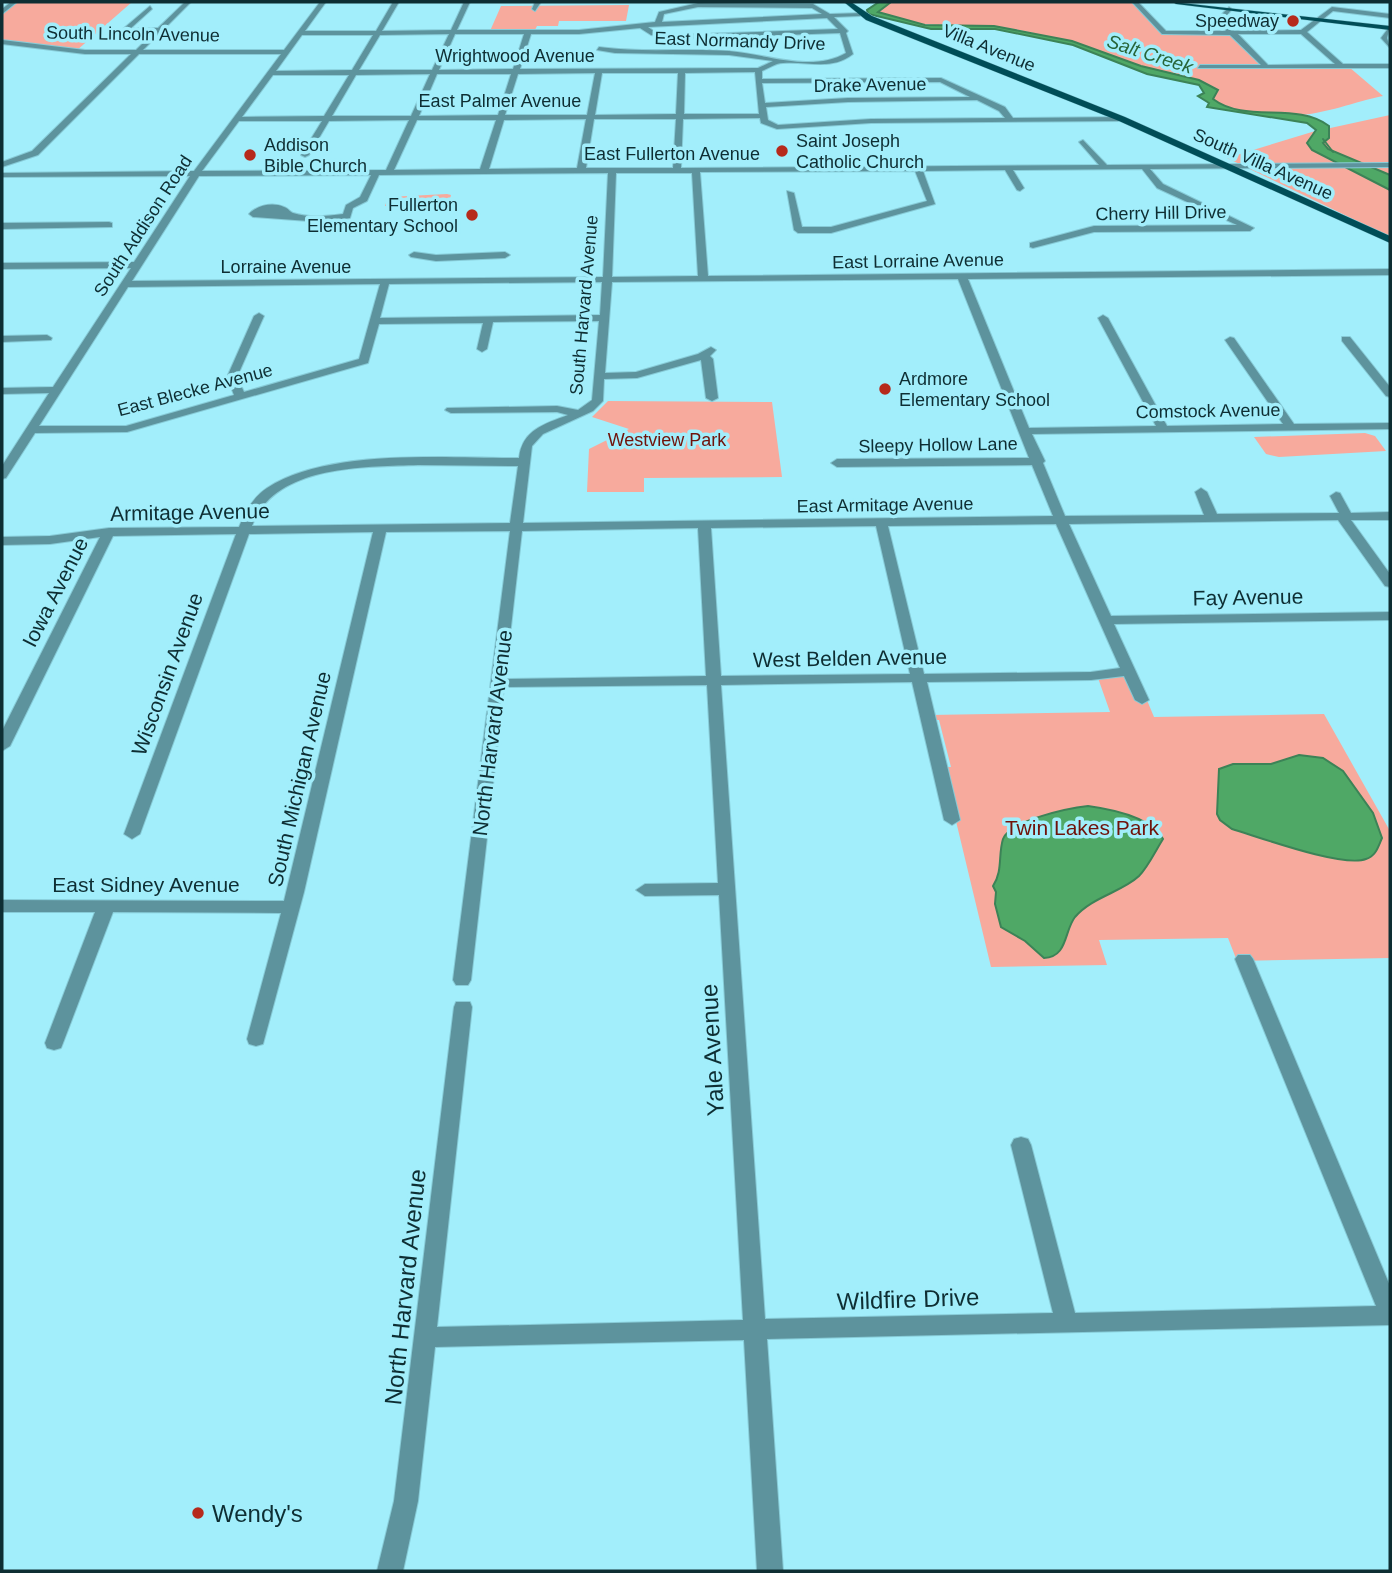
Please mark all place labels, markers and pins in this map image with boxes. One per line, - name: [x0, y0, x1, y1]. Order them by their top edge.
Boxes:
- place label: Speedway: [1195, 11, 1279, 31]
- marker: Speedway: [1285, 13, 1301, 29]
- place label: Saint Joseph Catholic Church: [796, 131, 924, 172]
- place label: Addison Bible Church: [264, 135, 367, 176]
- marker: Saint Joseph Catholic Church: [774, 143, 790, 159]
- marker: Addison Bible Church: [242, 147, 258, 163]
- place label: Fullerton Elementary School: [307, 195, 458, 236]
- marker: Fullerton Elementary School: [464, 207, 480, 223]
- place label: Ardmore Elementary School: [899, 369, 1050, 410]
- marker: Ardmore Elementary School: [877, 381, 893, 397]
- place label: Wendy's: [212, 1500, 303, 1527]
- marker: Wendy's: [190, 1505, 206, 1521]

